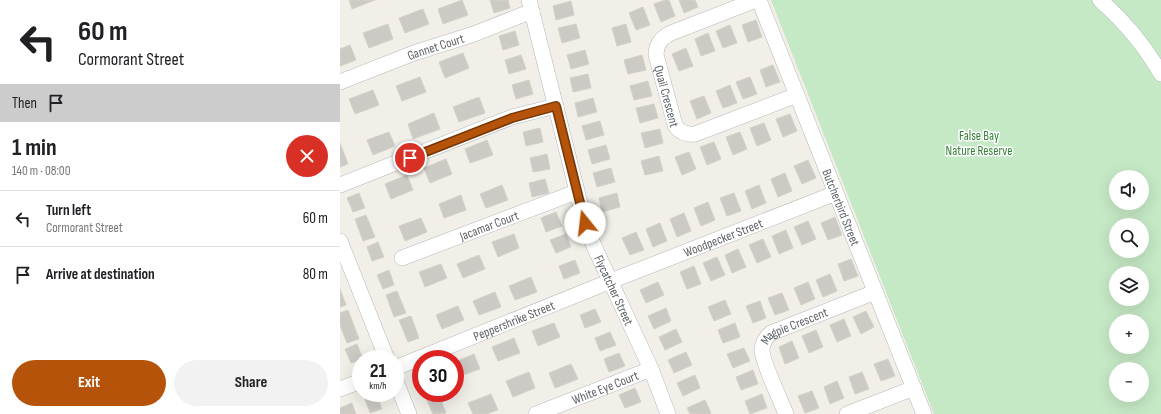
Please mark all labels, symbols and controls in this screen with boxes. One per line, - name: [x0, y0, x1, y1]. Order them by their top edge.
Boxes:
- text: 60 m: [78, 15, 127, 48]
- icon: left: [12, 16, 64, 68]
- street label: Gannet Court: [405, 31, 466, 64]
- text: Cormorant Street: [78, 49, 184, 70]
- street label: Quail Crescent: [650, 64, 682, 129]
- icon: arrive: [45, 92, 67, 114]
- text: Then: [12, 94, 37, 113]
- park label: False Bay Nature Reserve: [946, 128, 1012, 159]
- text: 1 min: [12, 133, 57, 162]
- button: close: [286, 135, 328, 177]
- pin: [393, 141, 427, 175]
- icon: arrive: [399, 147, 421, 169]
- text: 140 m · 08:00: [12, 163, 70, 179]
- street label: Butcherbird Street: [818, 167, 863, 248]
- map controls: [1109, 170, 1149, 402]
- button: sound: [1109, 170, 1149, 210]
- text: Turn left: [46, 201, 91, 220]
- position arrow: [564, 202, 606, 244]
- street label: Jacamar Court: [457, 207, 521, 245]
- icon: left: [12, 208, 34, 230]
- text: 60 m: [303, 209, 328, 228]
- street label: Woodpecker Street: [681, 215, 765, 261]
- button: search: [1109, 218, 1149, 258]
- text: Cormorant Street: [46, 220, 123, 236]
- street label: Flycatcher Street: [590, 253, 637, 328]
- icon: arrive: [12, 264, 34, 286]
- text: Arrive at destination: [46, 265, 155, 284]
- text: 80 m: [303, 265, 328, 284]
- button: layers: [1109, 266, 1149, 306]
- street label: Peppershrike Street: [471, 298, 557, 345]
- street label: Magpie Crescent: [757, 304, 830, 347]
- button: +: [1109, 314, 1149, 354]
- speed limit sign: 30: [412, 350, 464, 402]
- text: 21: [370, 359, 386, 383]
- button: Exit: [12, 360, 166, 406]
- button: Share: [174, 360, 328, 406]
- button: −: [1109, 362, 1149, 402]
- street label: White Eye Court: [570, 368, 641, 408]
- text: km/h: [369, 380, 387, 392]

